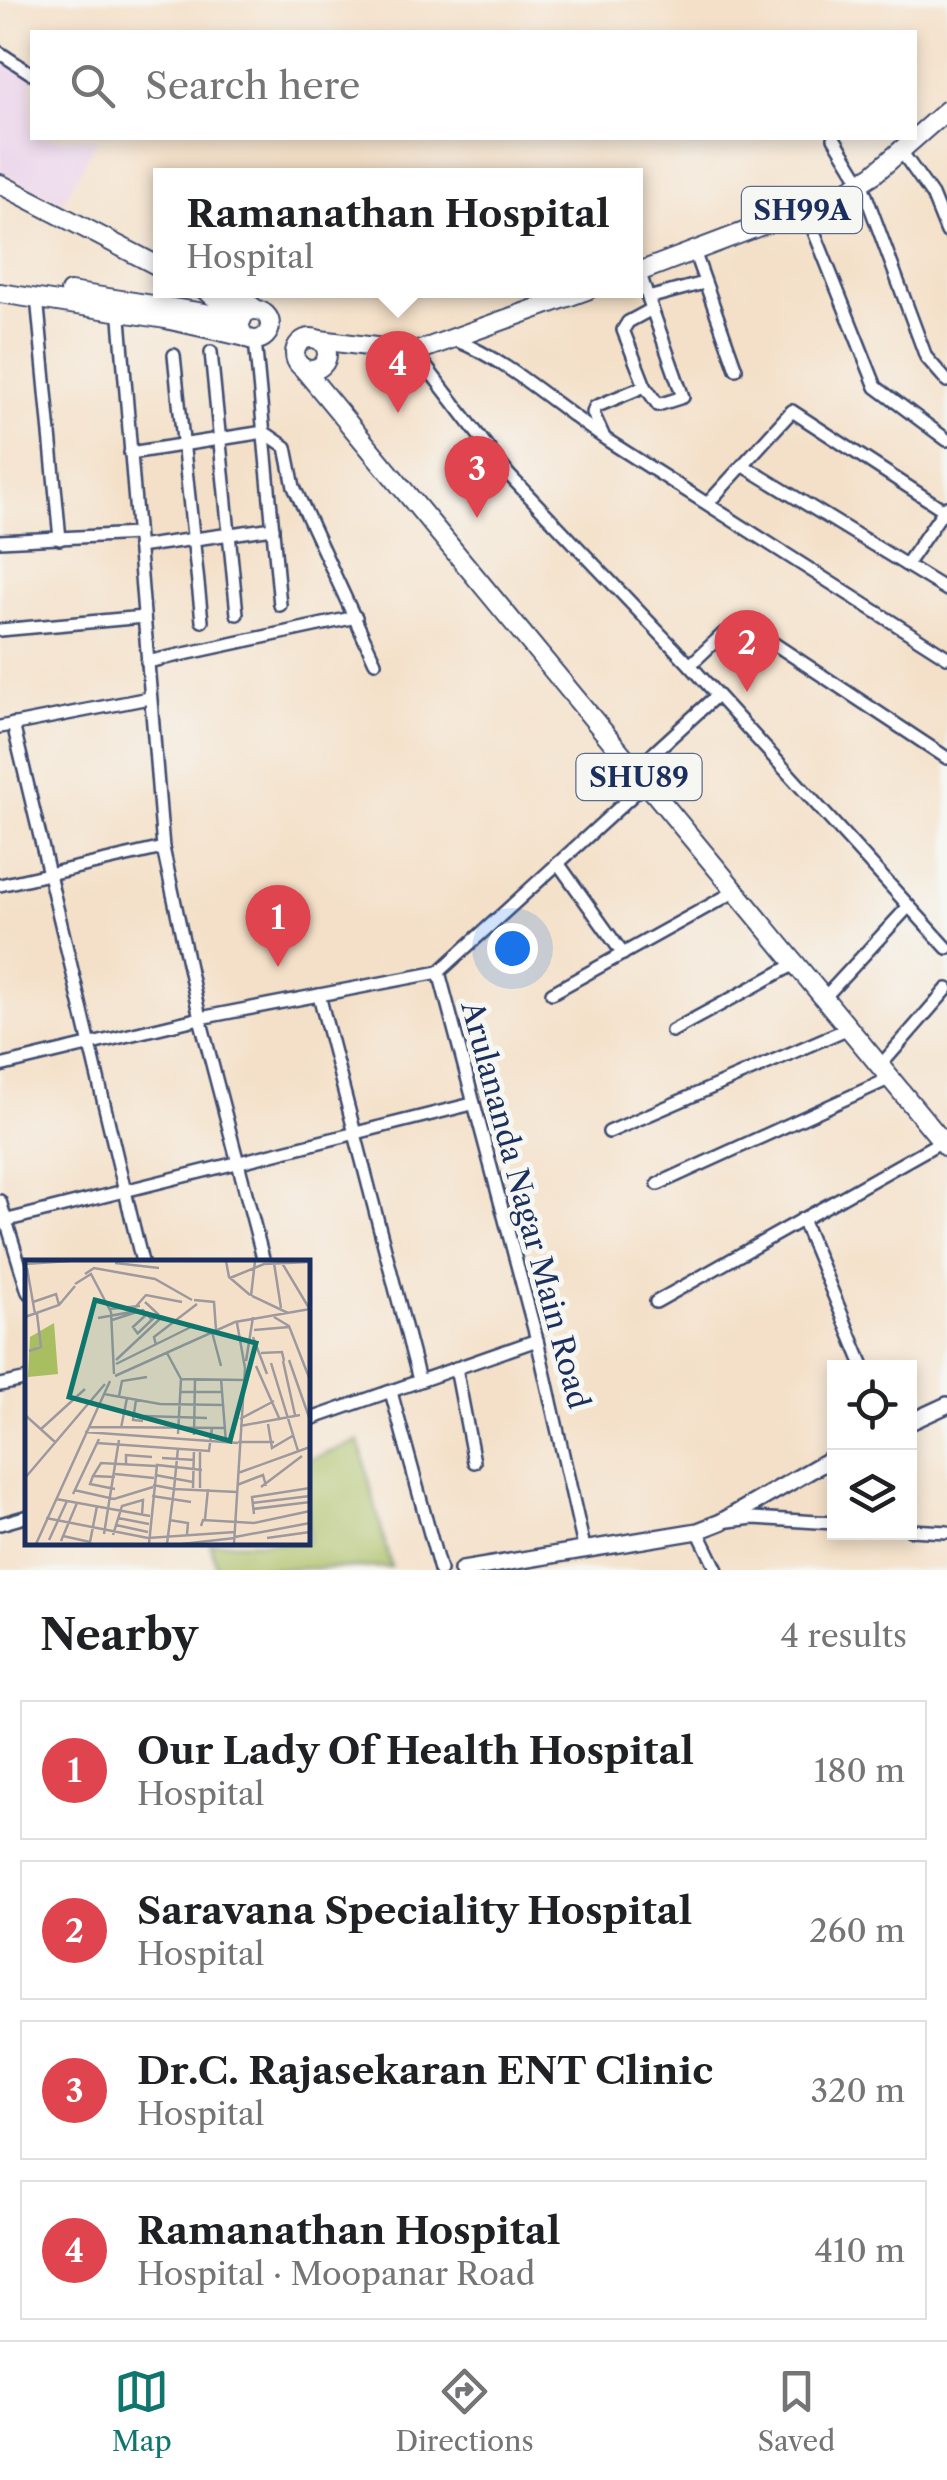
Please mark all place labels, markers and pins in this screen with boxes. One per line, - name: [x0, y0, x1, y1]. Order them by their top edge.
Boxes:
- pin: 4: [366, 330, 430, 413]
- pin: 3: [444, 436, 510, 518]
- pin: 2: [714, 610, 780, 692]
- pin: 1: [246, 884, 310, 967]

